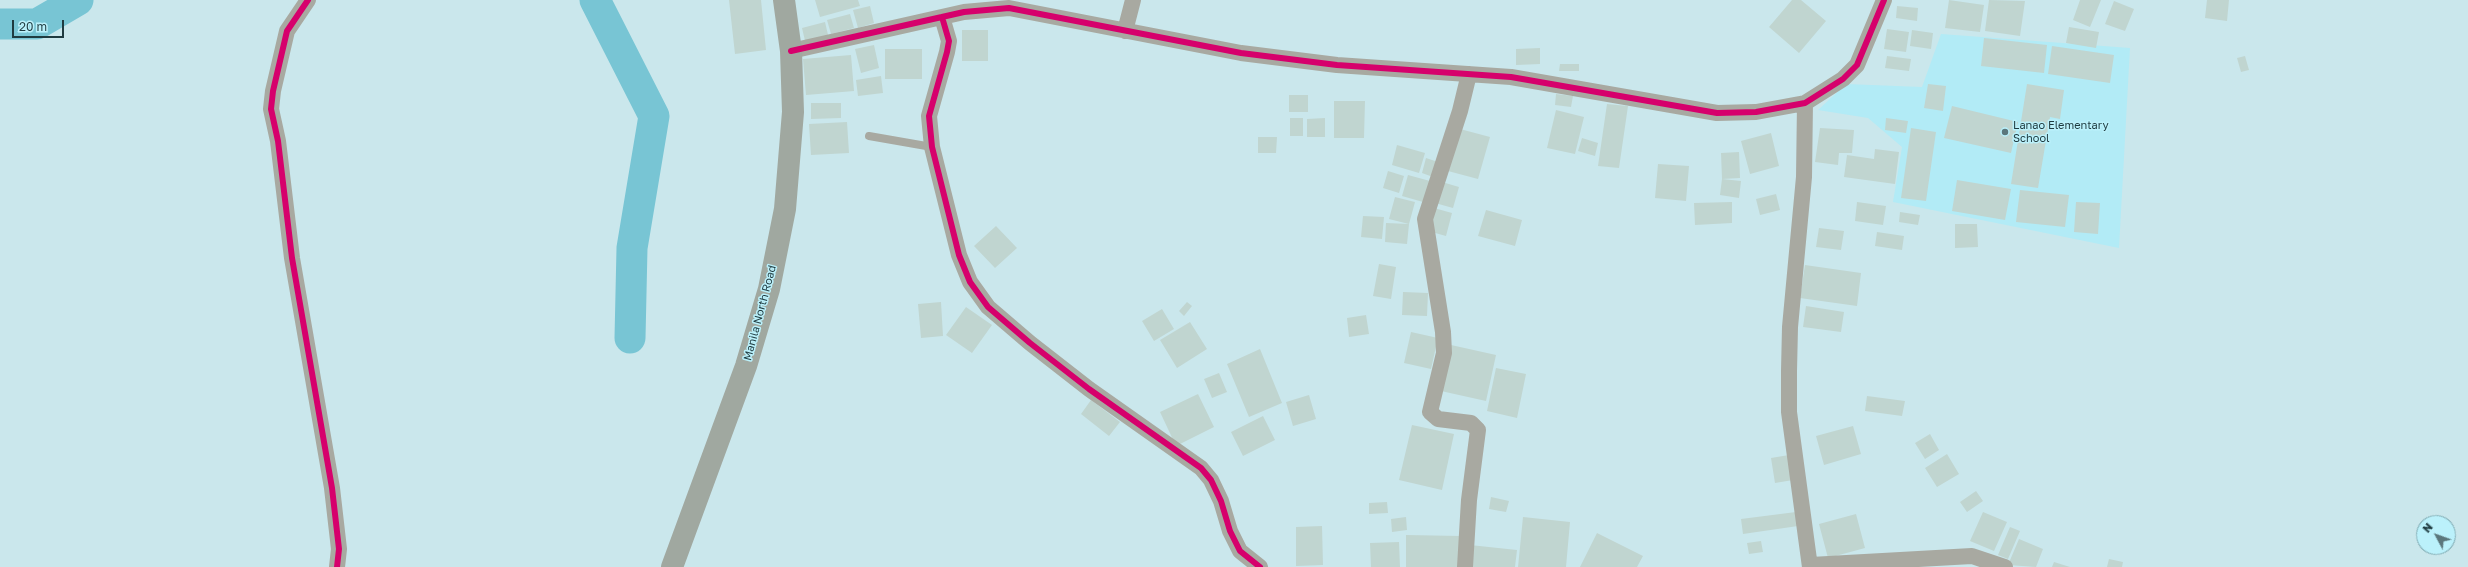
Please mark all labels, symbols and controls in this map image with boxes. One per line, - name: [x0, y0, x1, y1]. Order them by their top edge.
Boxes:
- scale bar: [14, 12, 66, 38]
- text: 20 m: [19, 19, 47, 34]
- place label: Lanao Elementary School: [2013, 119, 2109, 145]
- marker: Lanao Elementary School: [2000, 127, 2010, 137]
- street label: Manila North Road: [741, 264, 779, 362]
- north arrow: [2416, 515, 2456, 555]
- text: N: [2420, 520, 2435, 535]

